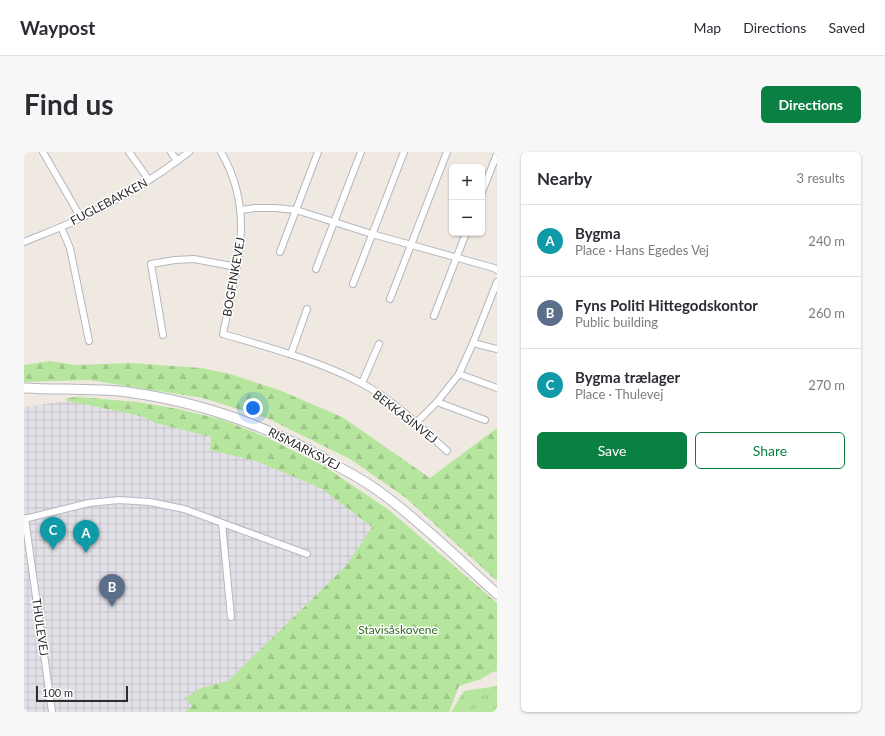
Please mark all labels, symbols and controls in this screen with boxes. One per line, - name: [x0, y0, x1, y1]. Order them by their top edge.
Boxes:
- text: Waypost: [20, 16, 95, 39]
- text: Map: [694, 19, 721, 36]
- text: Directions: [743, 19, 806, 36]
- text: Saved: [828, 19, 865, 36]
- button: Directions: [761, 86, 861, 123]
- text: Find us: [24, 87, 114, 121]
- map controls: [449, 164, 485, 236]
- button: +: [449, 164, 485, 200]
- text: Nearby: [537, 168, 592, 189]
- text: 3 results: [797, 170, 845, 186]
- street label: FUGLEBAKKEN: [68, 175, 150, 228]
- button: −: [449, 200, 485, 236]
- text: Bygma: [575, 224, 621, 242]
- text: A: [545, 233, 555, 249]
- text: 240 m: [808, 233, 845, 249]
- street label: BOGFINKEVEJ: [219, 236, 248, 318]
- text: Place · Hans Egedes Vej: [575, 242, 709, 258]
- text: Fyns Politi Hittegodskontor: [575, 296, 758, 314]
- text: B: [546, 305, 554, 321]
- text: 260 m: [808, 305, 845, 321]
- text: Public building: [575, 314, 658, 330]
- text: Bygma trælager: [575, 368, 680, 386]
- text: C: [546, 377, 554, 393]
- text: 270 m: [808, 377, 845, 393]
- text: Place · Thulevej: [575, 386, 663, 402]
- street label: BEKKASINVEJ: [370, 387, 441, 446]
- your location: [243, 398, 263, 418]
- street label: RISMARKSVEJ: [266, 424, 343, 473]
- button: Save: [537, 432, 687, 469]
- button: Share: [695, 432, 845, 469]
- pin: C: [40, 517, 66, 550]
- pin: A: [73, 520, 99, 553]
- pin: B: [99, 574, 125, 607]
- street label: THULEVEJ: [29, 597, 52, 657]
- park label: Stavisåskovene: [358, 622, 438, 637]
- scale bar: [36, 684, 128, 703]
- text: 100 m: [42, 686, 73, 699]

